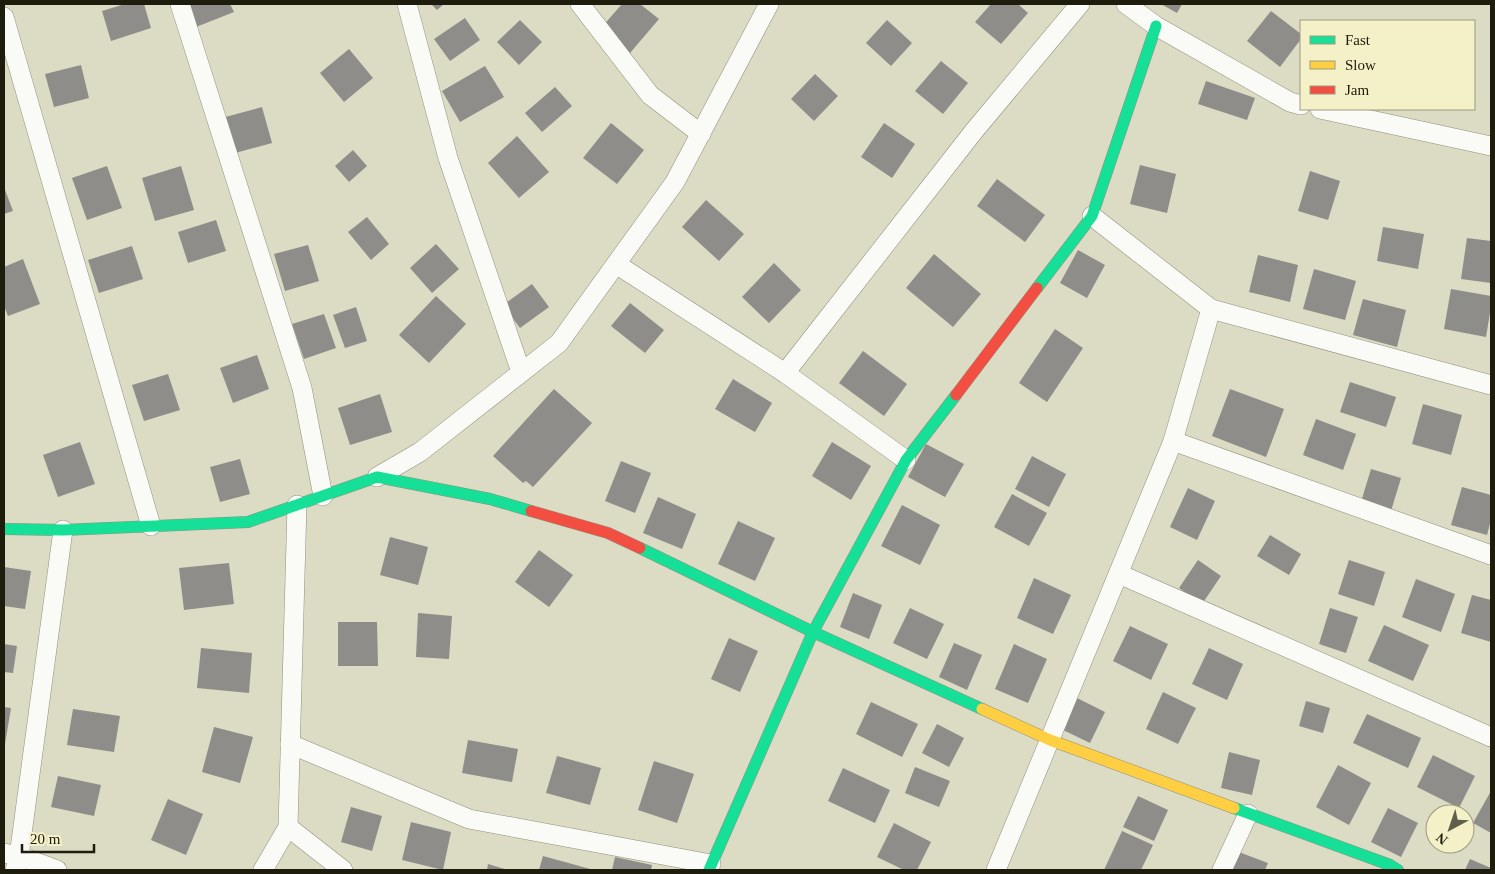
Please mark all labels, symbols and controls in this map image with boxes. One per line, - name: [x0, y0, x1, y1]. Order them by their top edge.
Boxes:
- legend: [1300, 20, 1475, 110]
- text: Fast: [1345, 32, 1371, 48]
- text: Slow: [1345, 57, 1376, 73]
- text: Jam: [1345, 82, 1369, 98]
- north arrow: [1425, 804, 1475, 854]
- scale bar: [22, 822, 95, 854]
- text: N: [1433, 830, 1451, 848]
- text: 20 m: [30, 831, 61, 847]

